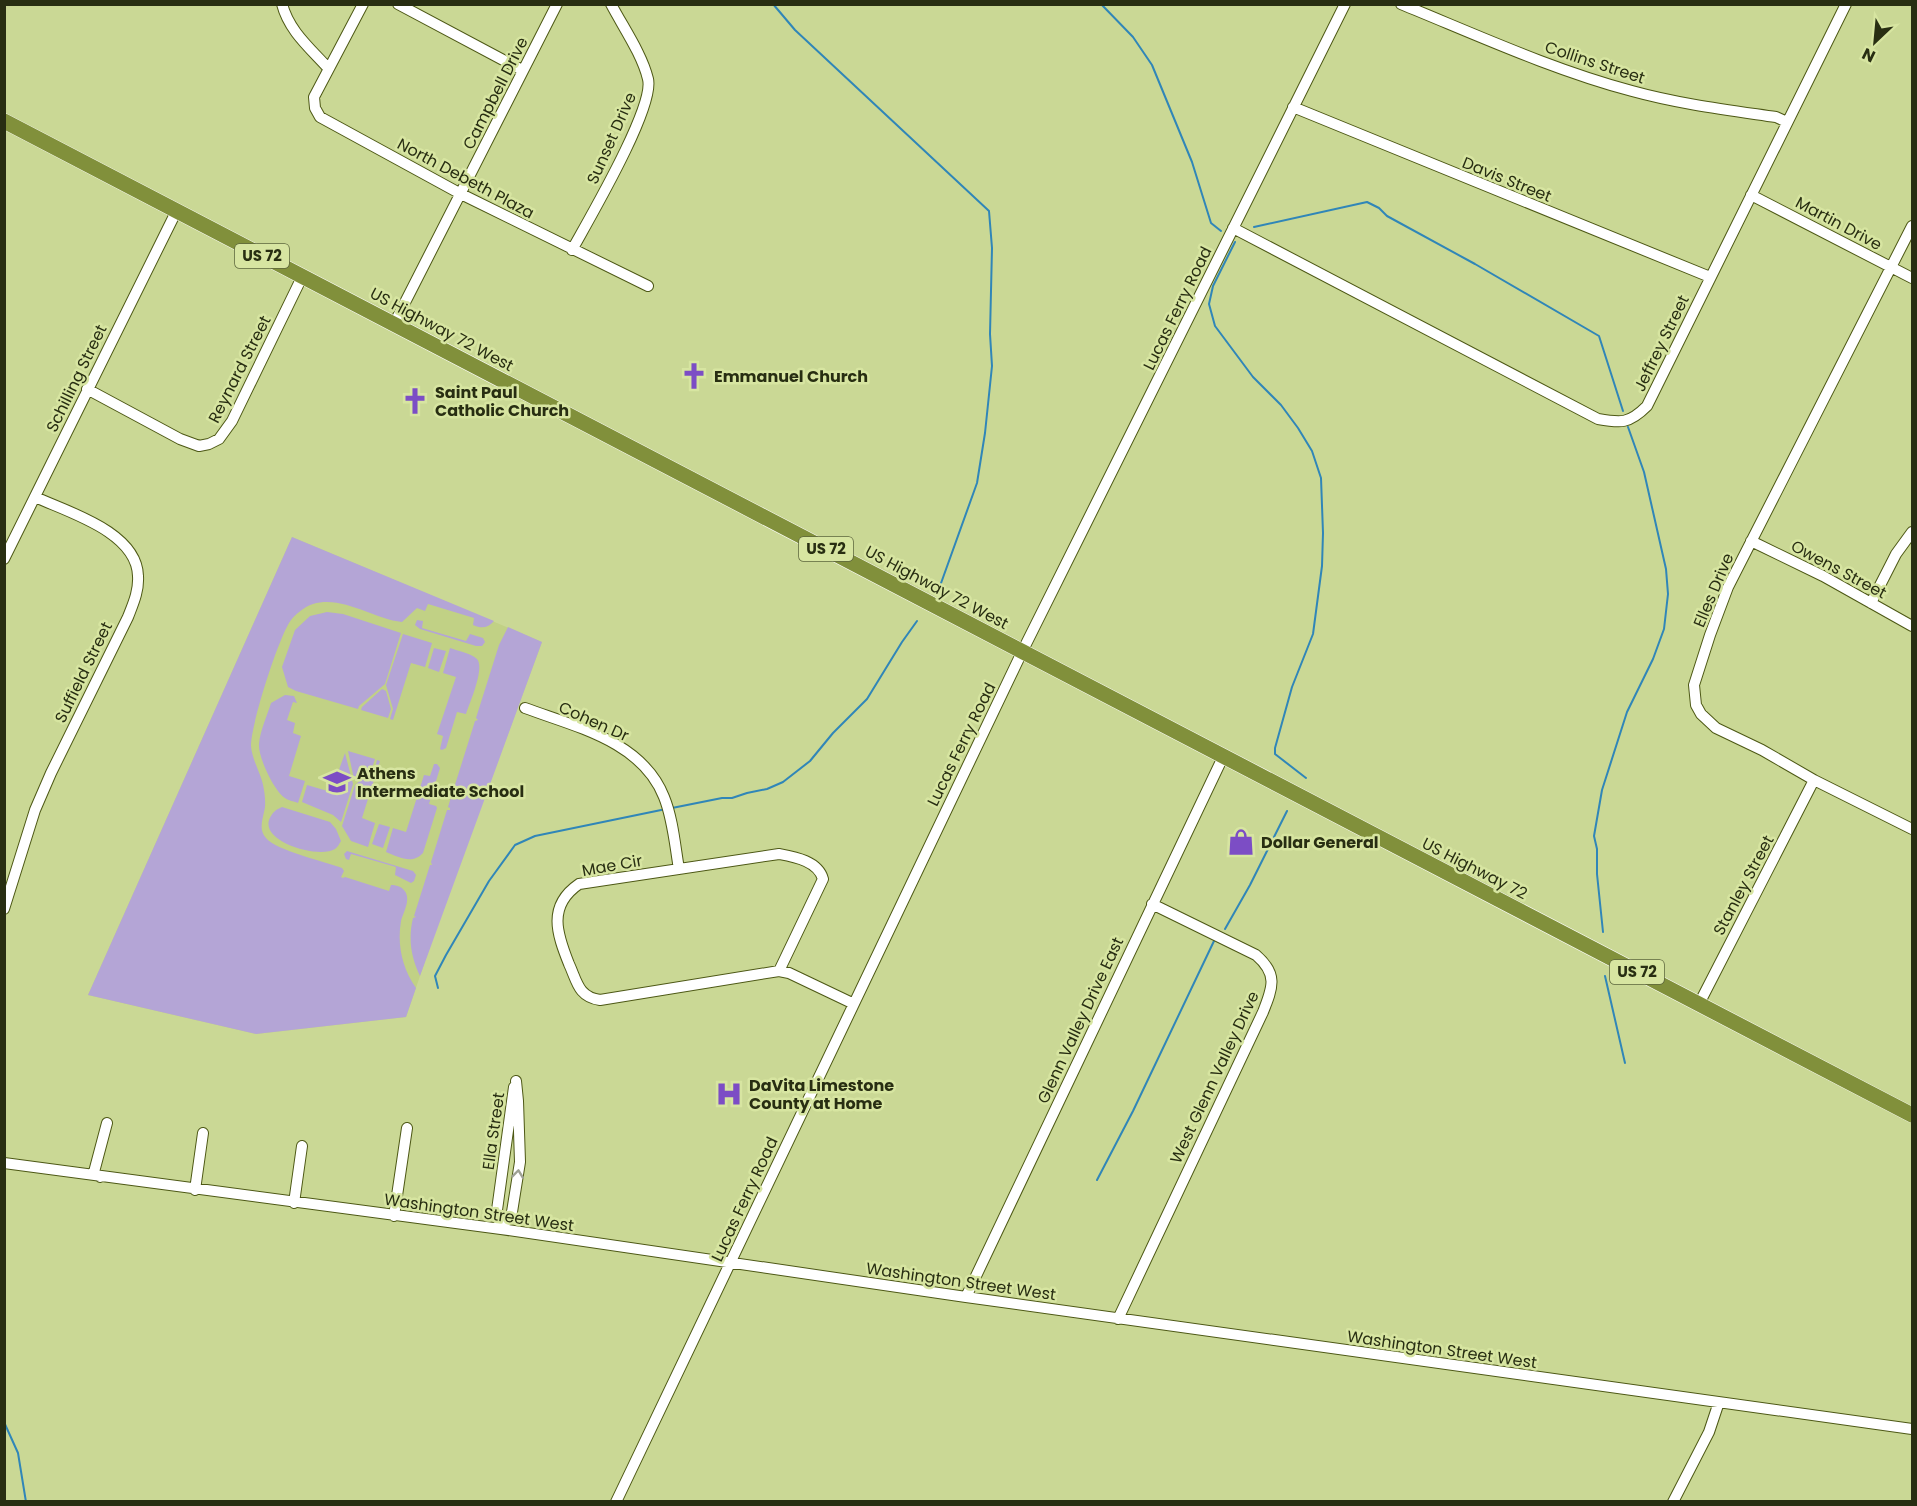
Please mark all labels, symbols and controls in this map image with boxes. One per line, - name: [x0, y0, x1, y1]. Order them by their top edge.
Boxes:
- north arrow: [1845, 12, 1905, 72]
- street label: Campbell Drive: [457, 33, 534, 153]
- street label: Collins Street: [1542, 35, 1648, 90]
- text: N: [1858, 42, 1879, 68]
- street label: Sunset Drive: [581, 89, 642, 188]
- street label: North Debeth Plaza: [393, 133, 538, 224]
- street label: Davis Street: [1459, 151, 1555, 208]
- street label: Martin Drive: [1791, 191, 1886, 256]
- street label: Lucas Ferry Road: [1137, 242, 1217, 374]
- road number: US 72: [235, 244, 289, 268]
- street label: US Highway 72 West: [366, 282, 518, 377]
- street label: Jeffrey Street: [1628, 291, 1695, 395]
- street label: Reynard Street: [202, 311, 276, 427]
- street label: Schilling Street: [40, 320, 113, 436]
- church icon: Emmanuel Church: [679, 361, 709, 391]
- place label: Emmanuel Church: [714, 365, 868, 388]
- place label: Saint Paul Catholic Church: [435, 381, 569, 422]
- church icon: Saint Paul Catholic Church: [400, 386, 430, 416]
- street label: Owens Street: [1787, 535, 1891, 604]
- road number: US 72: [799, 537, 853, 561]
- street label: US Highway 72 West: [861, 540, 1013, 635]
- street label: Elles Drive: [1687, 549, 1739, 631]
- street label: Suffield Street: [49, 618, 118, 727]
- street label: Lucas Ferry Road: [921, 678, 1001, 810]
- street label: Cohen Dr: [555, 696, 633, 747]
- place label: Athens Intermediate School: [357, 762, 524, 803]
- school or university icon: Athens Intermediate School: [322, 767, 352, 797]
- shop icon: Dollar General: [1226, 827, 1256, 857]
- place label: Dollar General: [1261, 831, 1379, 854]
- street label: Stanley Street: [1707, 831, 1780, 939]
- street label: US Highway 72: [1418, 832, 1532, 905]
- street label: Mae Cir: [580, 849, 644, 882]
- street label: Glenn Valley Drive East: [1032, 933, 1129, 1107]
- road number: US 72: [1610, 960, 1664, 984]
- street label: West Glenn Valley Drive: [1164, 987, 1265, 1167]
- place label: DaVita Limestone County at Home: [749, 1074, 894, 1115]
- hospital icon: DaVita Limestone County at Home: [714, 1079, 744, 1109]
- street label: Ella Street: [477, 1091, 510, 1171]
- street label: Lucas Ferry Road: [705, 1133, 783, 1265]
- one-way arrow: [512, 1170, 524, 1179]
- street label: Washington Street West: [383, 1188, 575, 1237]
- street label: Washington Street West: [865, 1257, 1057, 1306]
- street label: Washington Street West: [1346, 1325, 1538, 1374]

